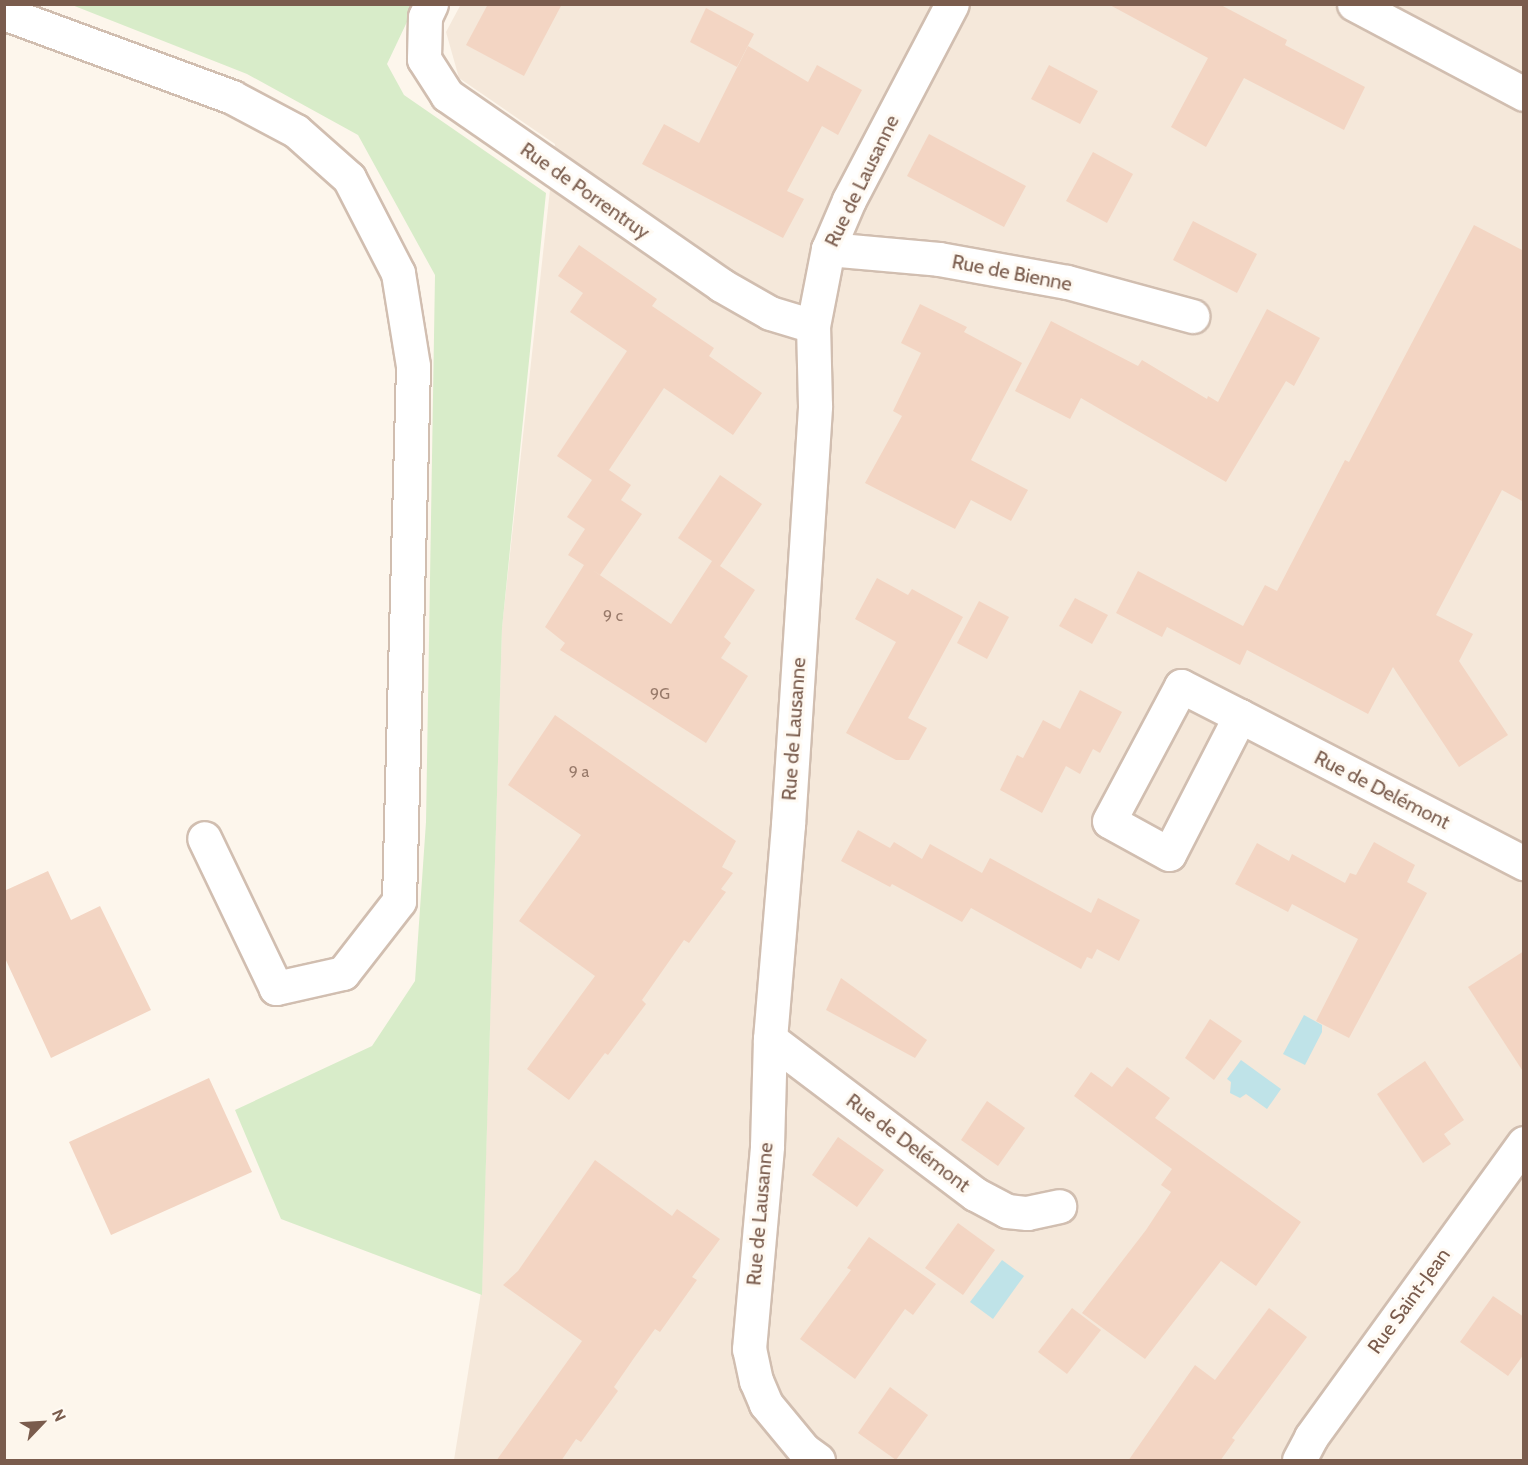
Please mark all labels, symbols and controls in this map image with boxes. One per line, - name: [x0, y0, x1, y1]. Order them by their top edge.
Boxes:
- street label: Rue de Lausanne: [820, 111, 904, 251]
- street label: Rue de Porrentruy: [516, 137, 654, 245]
- street label: Rue de Bienne: [950, 250, 1074, 296]
- house number: 9 c: [603, 606, 623, 626]
- street label: Rue de Lausanne: [777, 657, 811, 801]
- house number: 9G: [650, 684, 670, 704]
- street label: Rue de Delémont: [1310, 746, 1454, 834]
- house number: 9 a: [569, 762, 589, 782]
- street label: Rue de Delémont: [841, 1089, 975, 1197]
- street label: Rue de Lausanne: [742, 1141, 778, 1287]
- street label: Rue Saint-Jean: [1363, 1244, 1455, 1358]
- north arrow: [12, 1393, 72, 1453]
- text: N: [48, 1406, 70, 1424]

